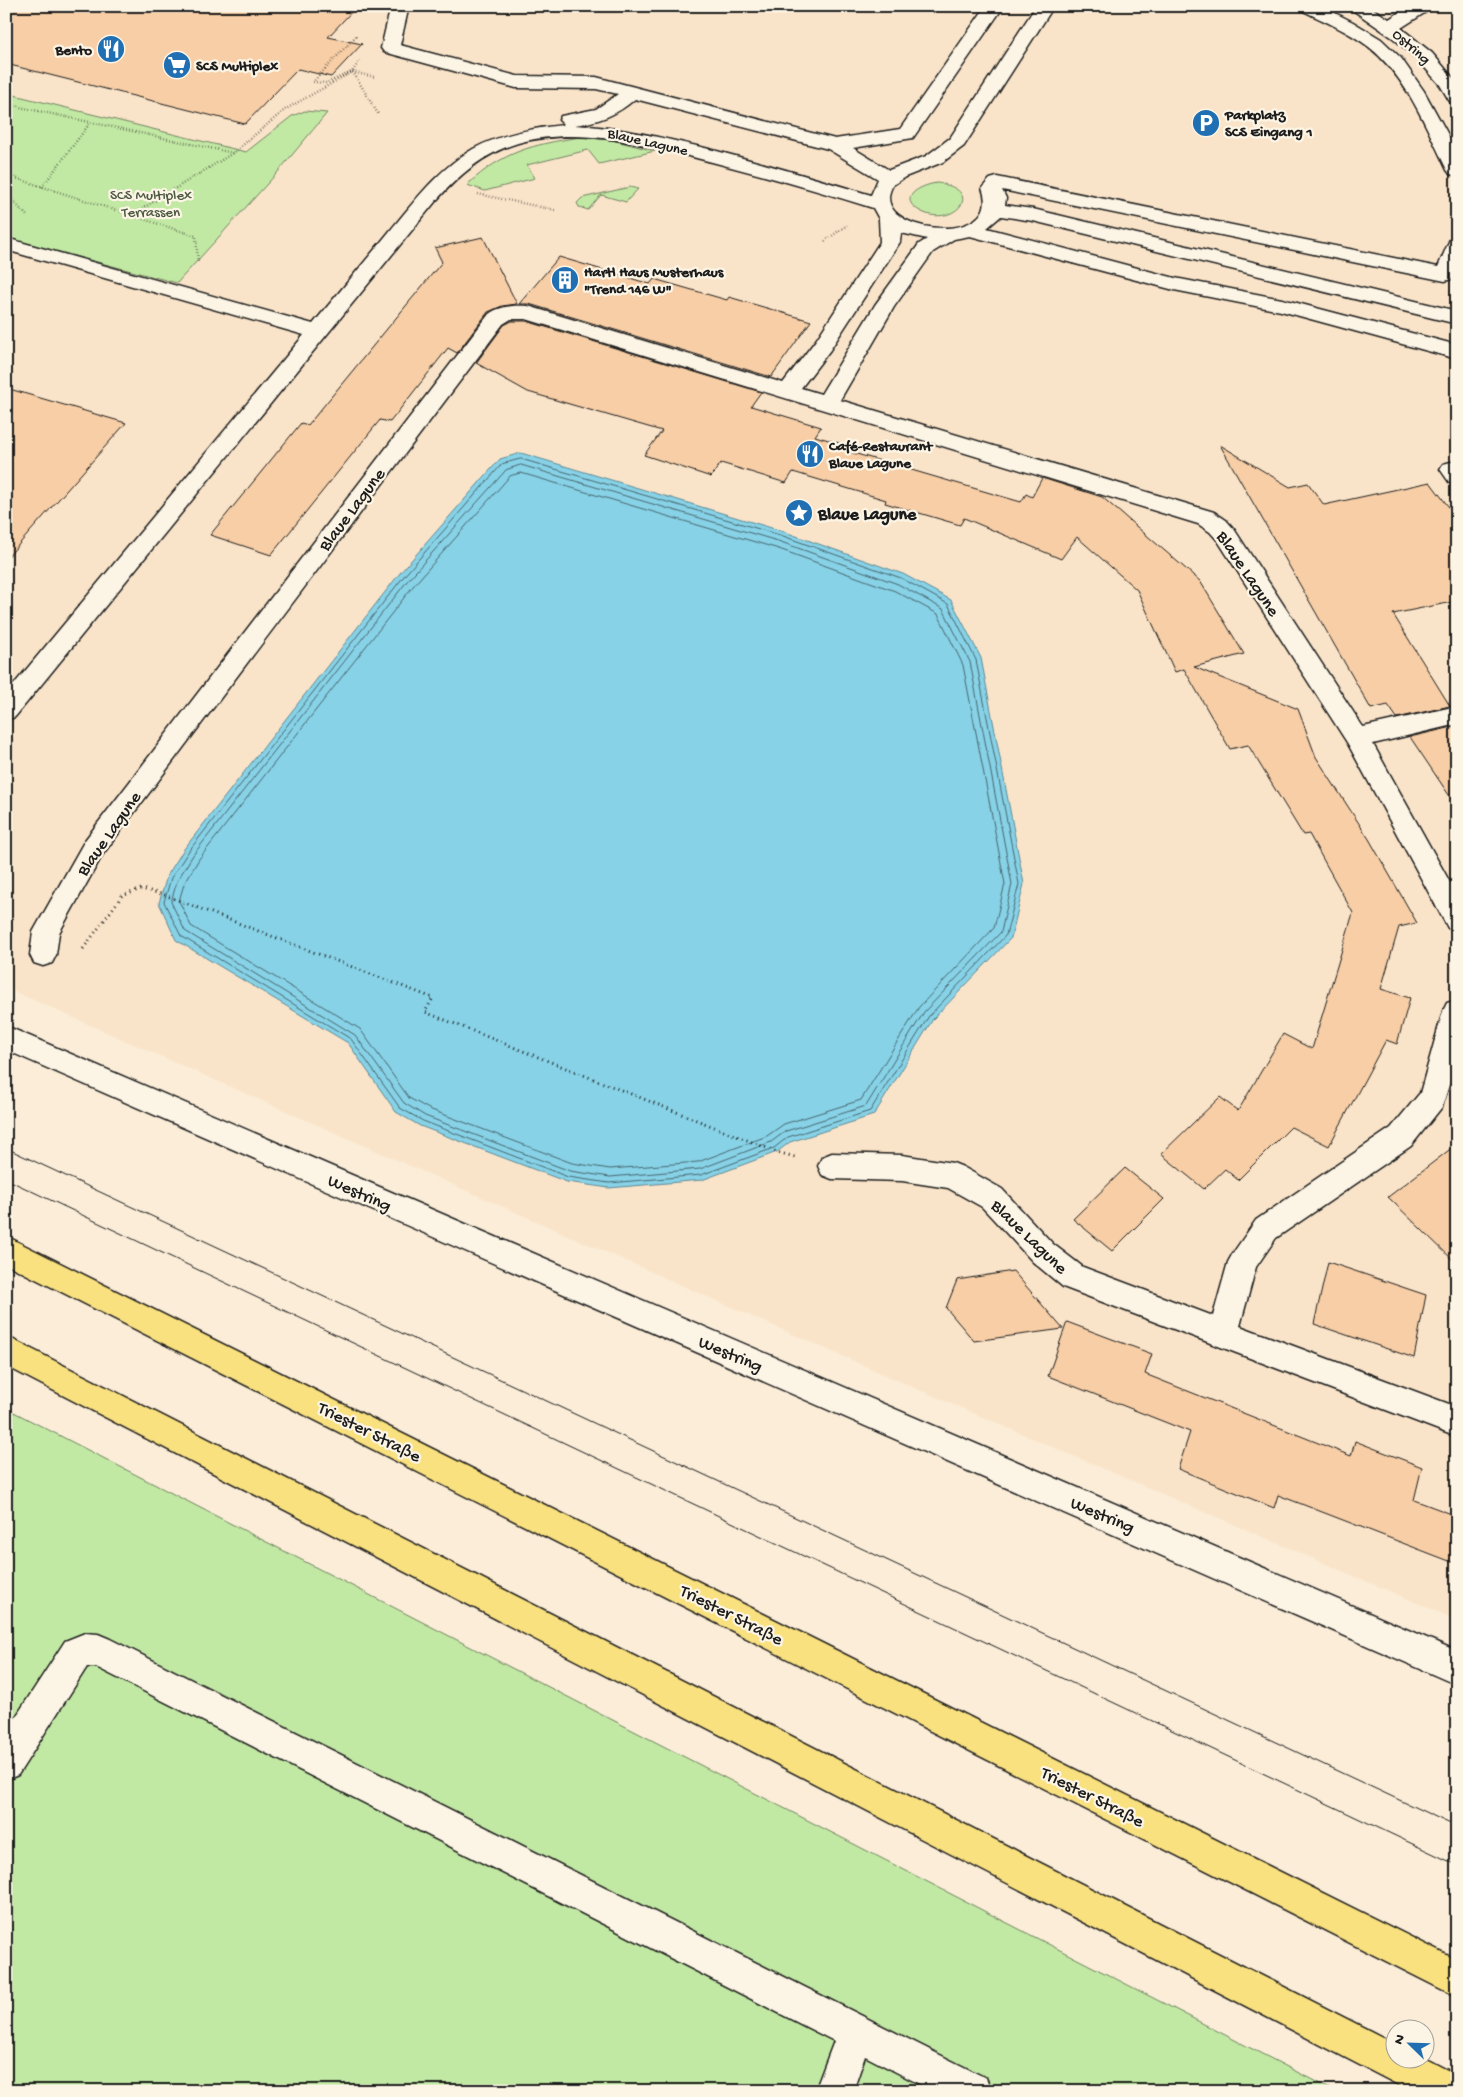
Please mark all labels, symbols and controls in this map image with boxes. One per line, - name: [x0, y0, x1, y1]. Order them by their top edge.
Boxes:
- street label: Ostring: [1388, 26, 1434, 69]
- restaurant icon: Bento: [96, 34, 126, 64]
- place label: Bento: [55, 42, 92, 60]
- supermarket icon: SCS Multiplex: [162, 50, 192, 80]
- place label: SCS Multiplex: [196, 58, 278, 76]
- place label: Parkplatz SCS Eingang 1: [1224, 107, 1312, 142]
- parking icon: Parkplatz SCS Eingang 1: [1191, 108, 1221, 138]
- street label: Blaue Lagune: [605, 125, 690, 161]
- park label: SCS Multiplex Terrassen: [110, 187, 192, 222]
- place label: Hartl Haus Musterhaus "Trend 146 W": [584, 264, 725, 299]
- building icon: Hartl Haus Musterhaus "Trend 146 W": [550, 265, 580, 295]
- place label: Café-Restaurant Blaue Lagune: [828, 438, 934, 473]
- restaurant icon: Café-Restaurant Blaue Lagune: [795, 439, 825, 469]
- street label: Blaue Lagune: [314, 464, 391, 557]
- place icon: Blaue Lagune: [784, 498, 814, 528]
- place label: Blaue Lagune: [817, 505, 917, 526]
- street label: Blaue Lagune: [1210, 527, 1284, 622]
- street label: Blaue Lagune: [73, 788, 147, 882]
- street label: Westring: [324, 1171, 394, 1218]
- street label: Blaue Lagune: [985, 1195, 1071, 1280]
- street label: Westring: [695, 1332, 765, 1378]
- street label: Triester Straße: [313, 1398, 424, 1468]
- street label: Westring: [1067, 1493, 1137, 1539]
- street label: Triester Straße: [675, 1581, 786, 1651]
- street label: Triester Straße: [1036, 1763, 1147, 1833]
- north arrow: [1386, 2020, 1436, 2070]
- text: N: [1391, 2032, 1410, 2047]

